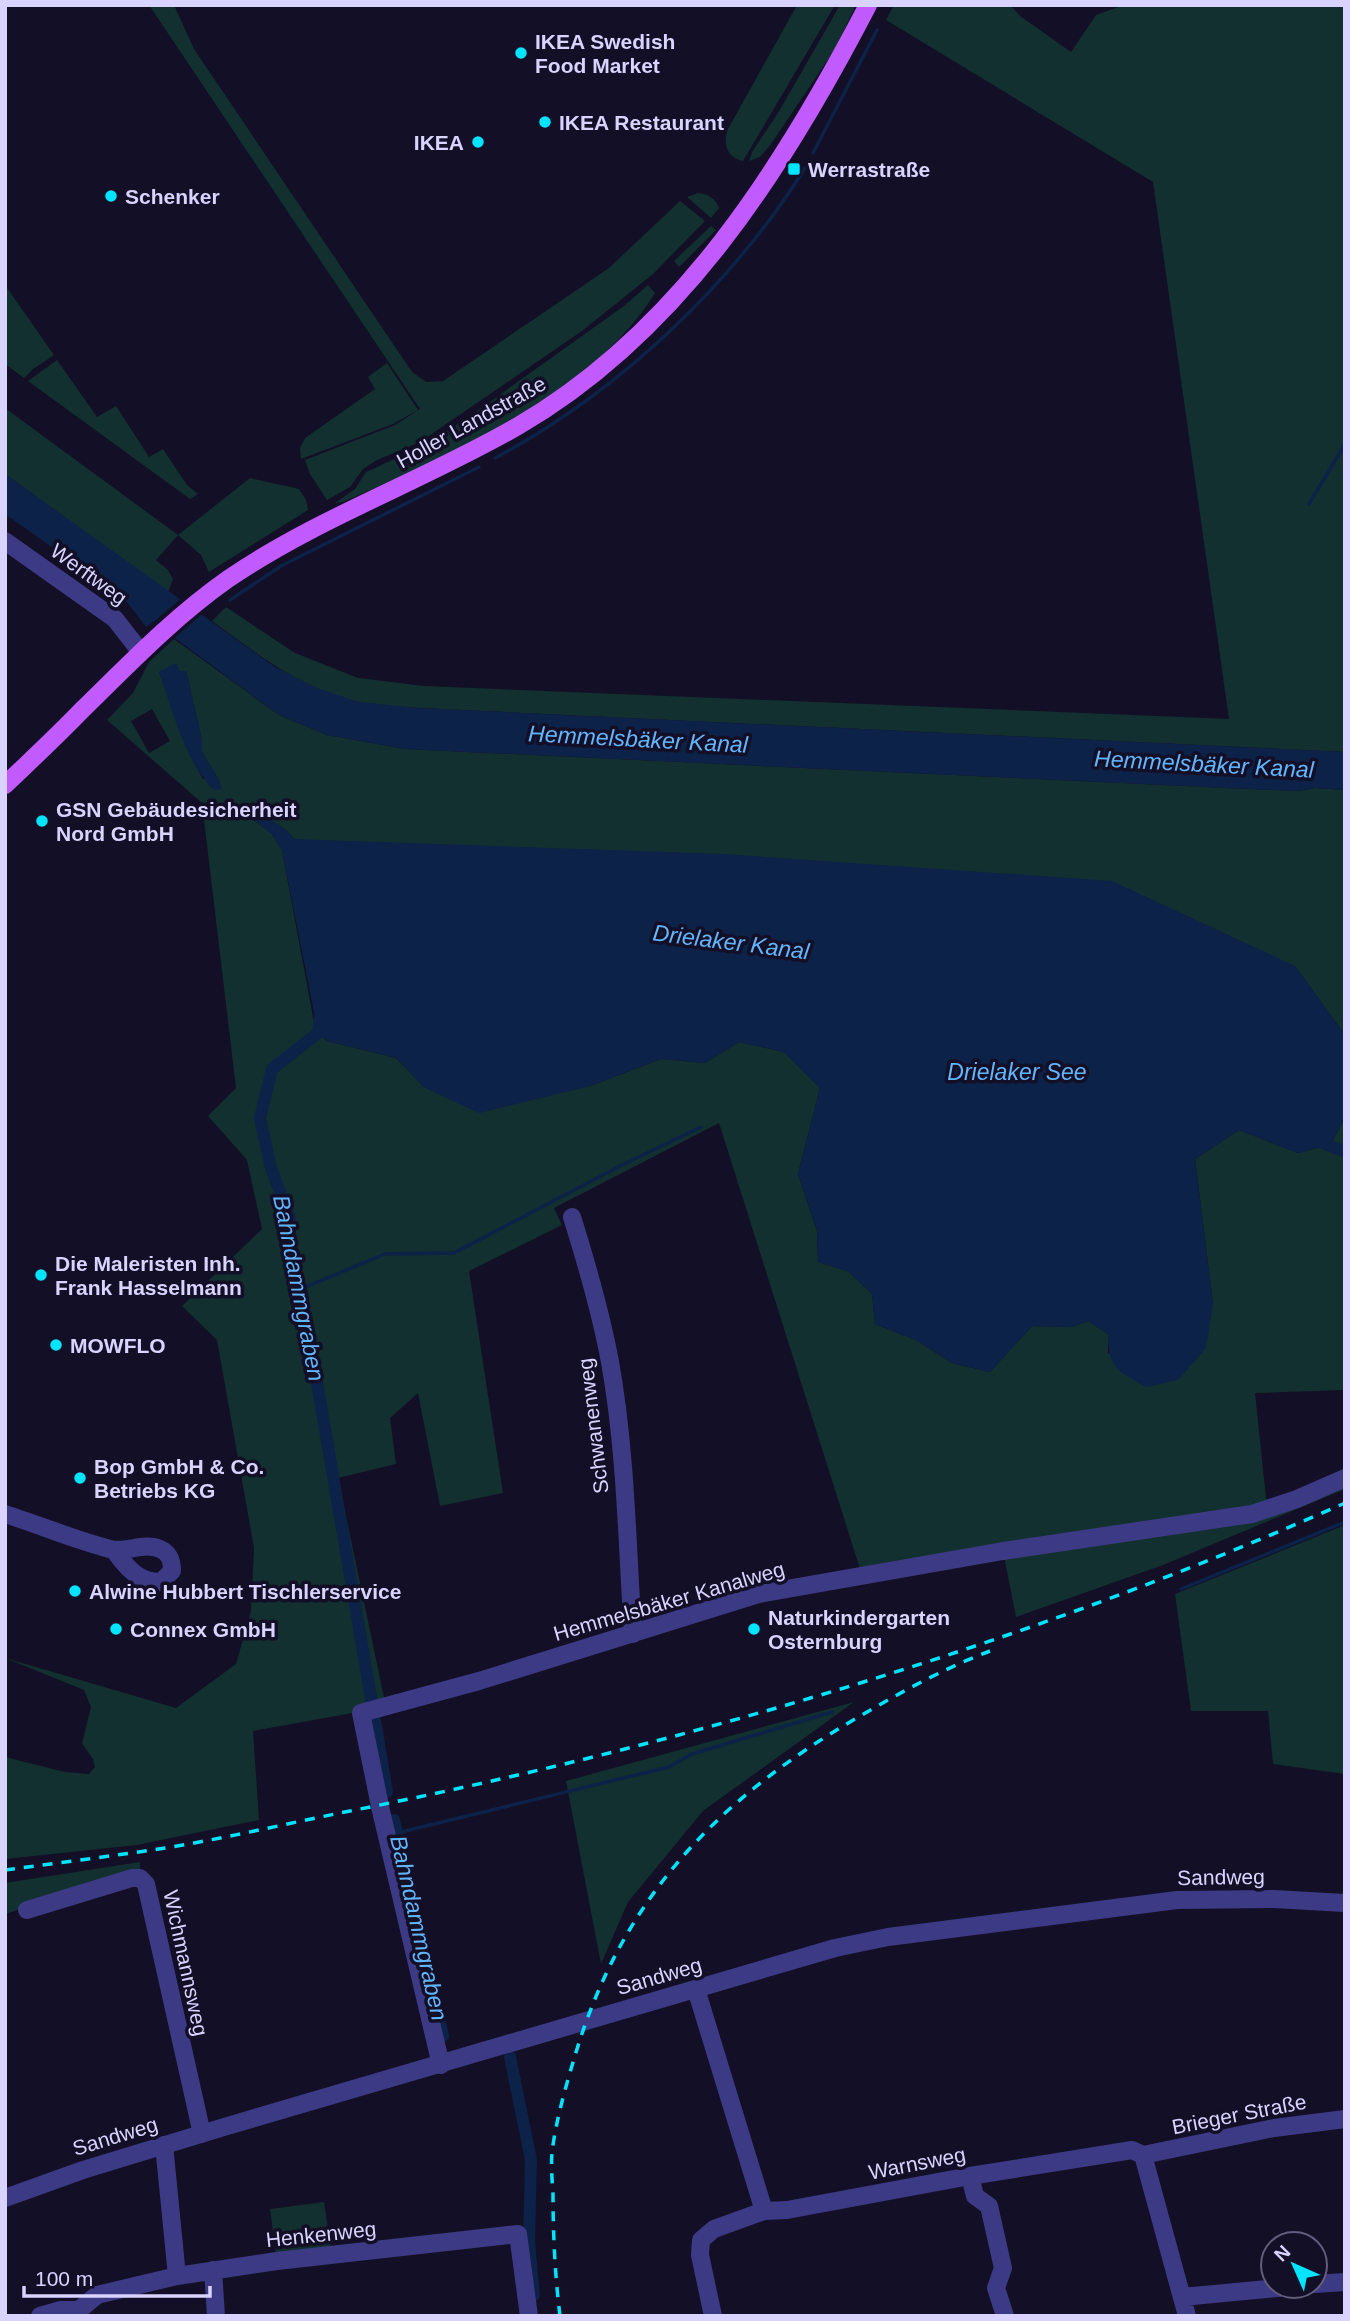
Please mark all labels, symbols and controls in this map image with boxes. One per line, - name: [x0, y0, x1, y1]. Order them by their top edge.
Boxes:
- place label: IKEA Swedish Food Market: [535, 30, 675, 77]
- marker: IKEA Swedish Food Market: [513, 45, 529, 61]
- place label: IKEA Restaurant: [559, 111, 724, 134]
- marker: IKEA Restaurant: [537, 114, 553, 130]
- place label: IKEA: [414, 131, 464, 154]
- marker: IKEA: [470, 134, 486, 150]
- place label: Werrastraße: [808, 158, 930, 181]
- marker: Werrastraße: [786, 161, 802, 177]
- place label: Schenker: [125, 185, 220, 208]
- marker: Schenker: [103, 188, 119, 204]
- street label: Holler Landstraße: [392, 371, 550, 473]
- street label: Werftweg: [47, 539, 131, 609]
- water label: Hemmelsbäker Kanal: [528, 720, 749, 758]
- water label: Hemmelsbäker Kanal: [1094, 745, 1315, 783]
- place label: GSN Gebäudesicherheit Nord GmbH: [56, 798, 296, 845]
- marker: GSN Gebäudesicherheit Nord GmbH: [34, 813, 50, 829]
- water label: Drielaker Kanal: [651, 920, 811, 965]
- water label: Drielaker See: [947, 1059, 1087, 1085]
- water label: Bahndammgraben: [268, 1193, 330, 1383]
- place label: Die Maleristen Inh. Frank Hasselmann: [55, 1252, 242, 1299]
- marker: Die Maleristen Inh. Frank Hasselmann: [33, 1267, 49, 1283]
- place label: MOWFLO: [70, 1334, 166, 1357]
- marker: MOWFLO: [48, 1337, 64, 1353]
- street label: Schwanenweg: [573, 1357, 613, 1495]
- place label: Bop GmbH & Co. Betriebs KG: [94, 1455, 264, 1502]
- marker: Bop GmbH & Co. Betriebs KG: [72, 1470, 88, 1486]
- street label: Hemmelsbäker Kanalweg: [551, 1557, 787, 1645]
- place label: Alwine Hubbert Tischlerservice: [89, 1580, 401, 1603]
- marker: Alwine Hubbert Tischlerservice: [67, 1583, 83, 1599]
- place label: Naturkindergarten Osternburg: [768, 1606, 950, 1653]
- place label: Connex GmbH: [130, 1618, 276, 1641]
- marker: Connex GmbH: [108, 1621, 124, 1637]
- marker: Naturkindergarten Osternburg: [746, 1621, 762, 1637]
- water label: Bahndammgraben: [385, 1833, 453, 2023]
- street label: Sandweg: [1177, 1865, 1265, 1889]
- street label: Wichmannsweg: [159, 1888, 213, 2038]
- street label: Sandweg: [614, 1953, 704, 1999]
- street label: Brieger Straße: [1170, 2090, 1308, 2138]
- street label: Sandweg: [70, 2112, 160, 2160]
- street label: Warnsweg: [866, 2142, 968, 2184]
- street label: Henkenweg: [265, 2217, 377, 2251]
- north arrow: [1259, 2230, 1329, 2300]
- text: N: [1270, 2241, 1295, 2266]
- scale bar: [24, 2254, 210, 2298]
- text: 100 m: [35, 2267, 93, 2290]

